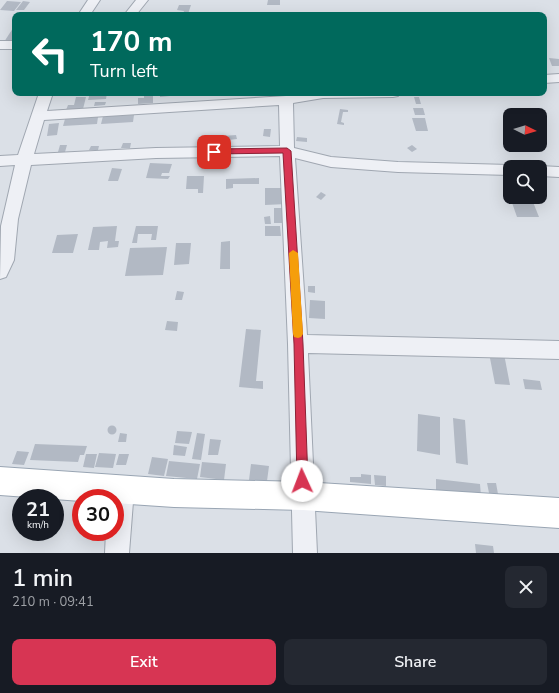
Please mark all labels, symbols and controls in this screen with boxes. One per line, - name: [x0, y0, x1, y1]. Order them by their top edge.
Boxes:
- text: 170 m: [90, 23, 173, 61]
- icon: left: [24, 28, 76, 80]
- text: Turn left: [90, 59, 158, 83]
- north arrow: [503, 108, 547, 152]
- map controls: [503, 108, 547, 204]
- pin: [197, 135, 231, 169]
- icon: arrive: [203, 141, 225, 163]
- button: search: [503, 160, 547, 204]
- position arrow: [281, 460, 323, 502]
- speed limit sign: 30: [72, 489, 124, 541]
- text: 21: [26, 496, 50, 523]
- text: km/h: [27, 518, 49, 532]
- text: 1 min: [12, 562, 73, 594]
- button: close: [505, 566, 547, 608]
- text: 210 m · 09:41: [12, 593, 94, 611]
- button: Exit: [12, 639, 276, 685]
- button: Share: [284, 639, 547, 685]

